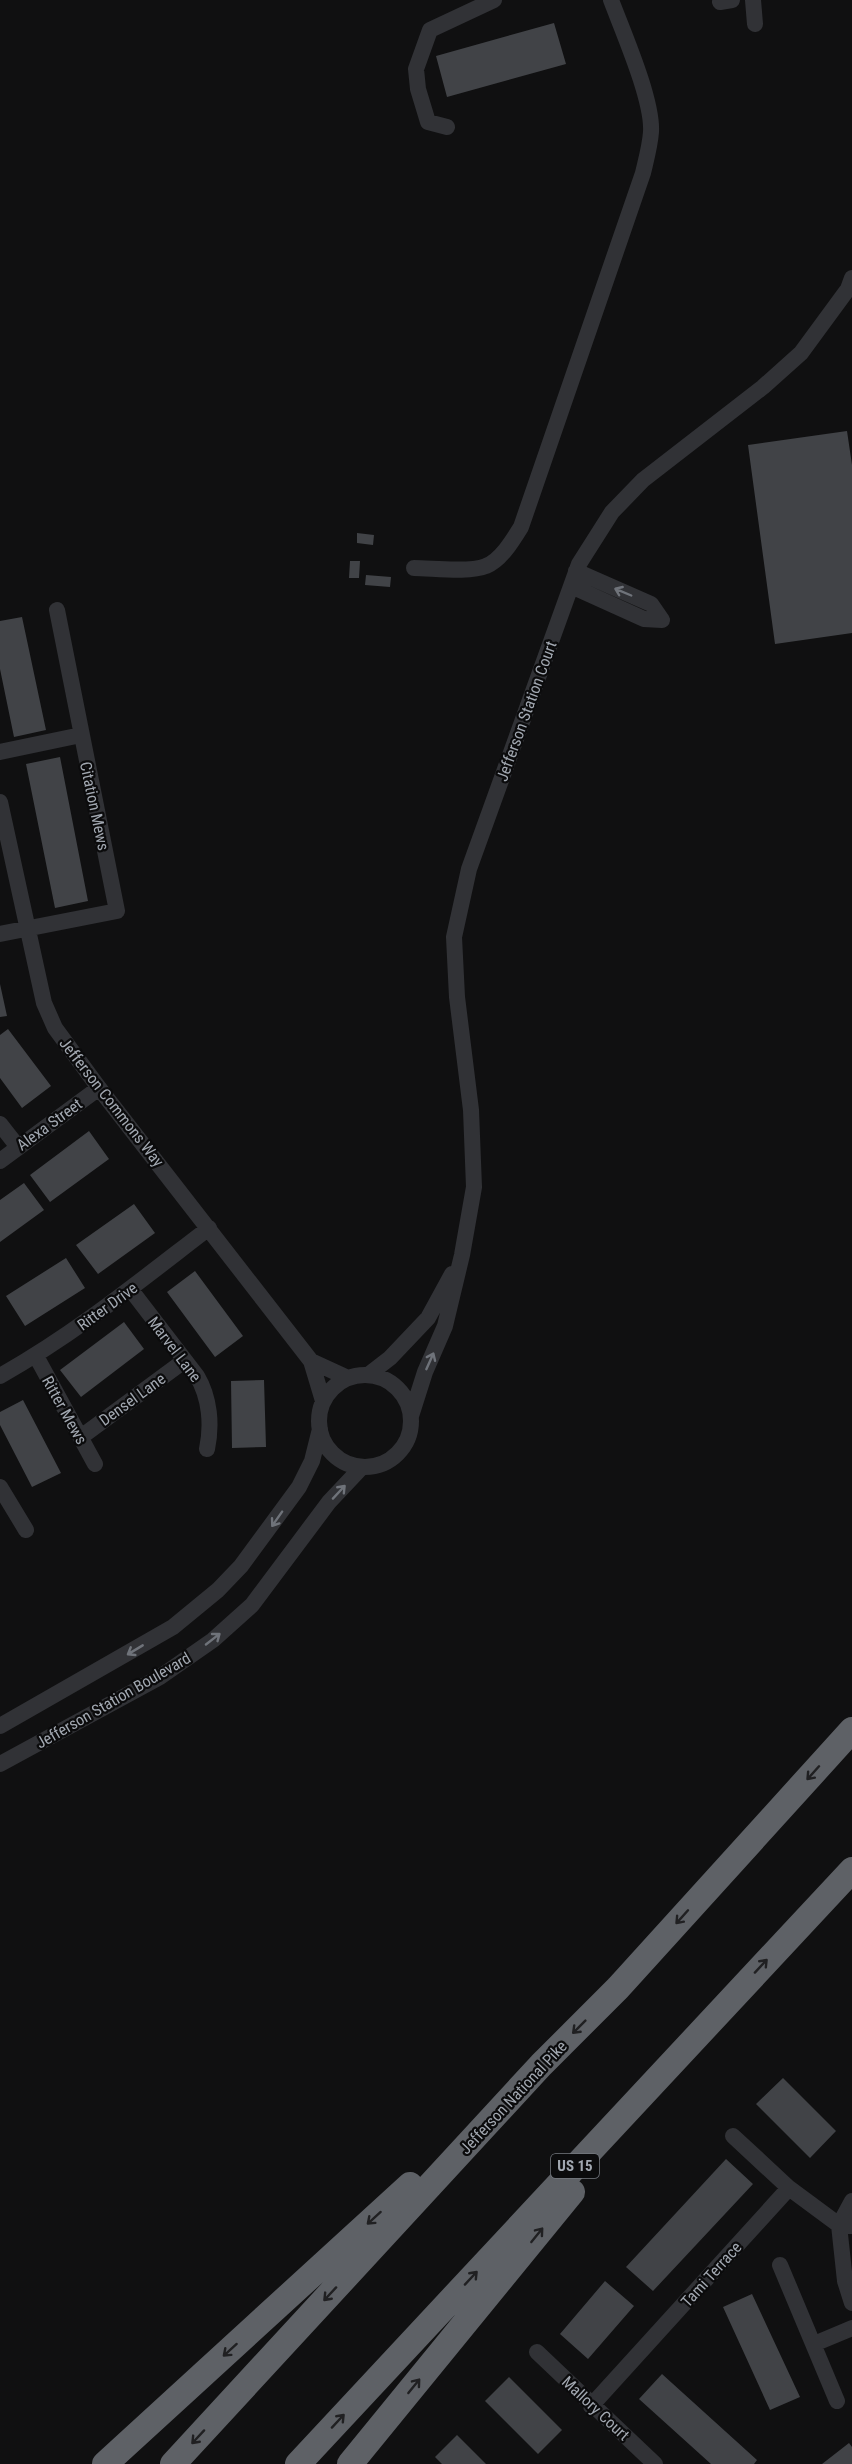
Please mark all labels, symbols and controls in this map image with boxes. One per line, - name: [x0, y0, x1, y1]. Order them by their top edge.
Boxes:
- one-way arrow: [614, 585, 632, 597]
- street label: Jefferson Station Court: [492, 638, 561, 784]
- street label: Citation Mews: [76, 760, 113, 852]
- street label: Jefferson Commons Way: [55, 1034, 168, 1171]
- street label: Alexa Street: [13, 1094, 86, 1154]
- street label: Ritter Drive: [74, 1278, 141, 1335]
- street label: Marvel Lane: [144, 1313, 205, 1386]
- one-way arrow: [424, 1352, 436, 1370]
- street label: Densel Lane: [96, 1369, 169, 1430]
- street label: Ritter Mews: [38, 1373, 91, 1448]
- one-way arrow: [332, 1484, 346, 1499]
- one-way arrow: [271, 1510, 283, 1526]
- one-way arrow: [205, 1633, 221, 1646]
- one-way arrow: [127, 1644, 144, 1656]
- street label: Jefferson Station Boulevard: [33, 1648, 194, 1753]
- one-way arrow: [806, 1765, 820, 1780]
- one-way arrow: [675, 1910, 689, 1925]
- one-way arrow: [754, 1959, 768, 1974]
- one-way arrow: [572, 2019, 587, 2034]
- street label: Jefferson National Pike: [456, 2037, 571, 2158]
- road number: US 15: [551, 2154, 599, 2178]
- one-way arrow: [366, 2211, 381, 2225]
- one-way arrow: [530, 2228, 544, 2243]
- street label: Tami Terrace: [677, 2238, 746, 2311]
- one-way arrow: [464, 2271, 478, 2286]
- one-way arrow: [323, 2286, 337, 2301]
- one-way arrow: [222, 2343, 237, 2357]
- street label: Mallory Court: [558, 2372, 634, 2445]
- one-way arrow: [407, 2378, 420, 2394]
- one-way arrow: [331, 2414, 345, 2429]
- one-way arrow: [191, 2429, 205, 2444]

